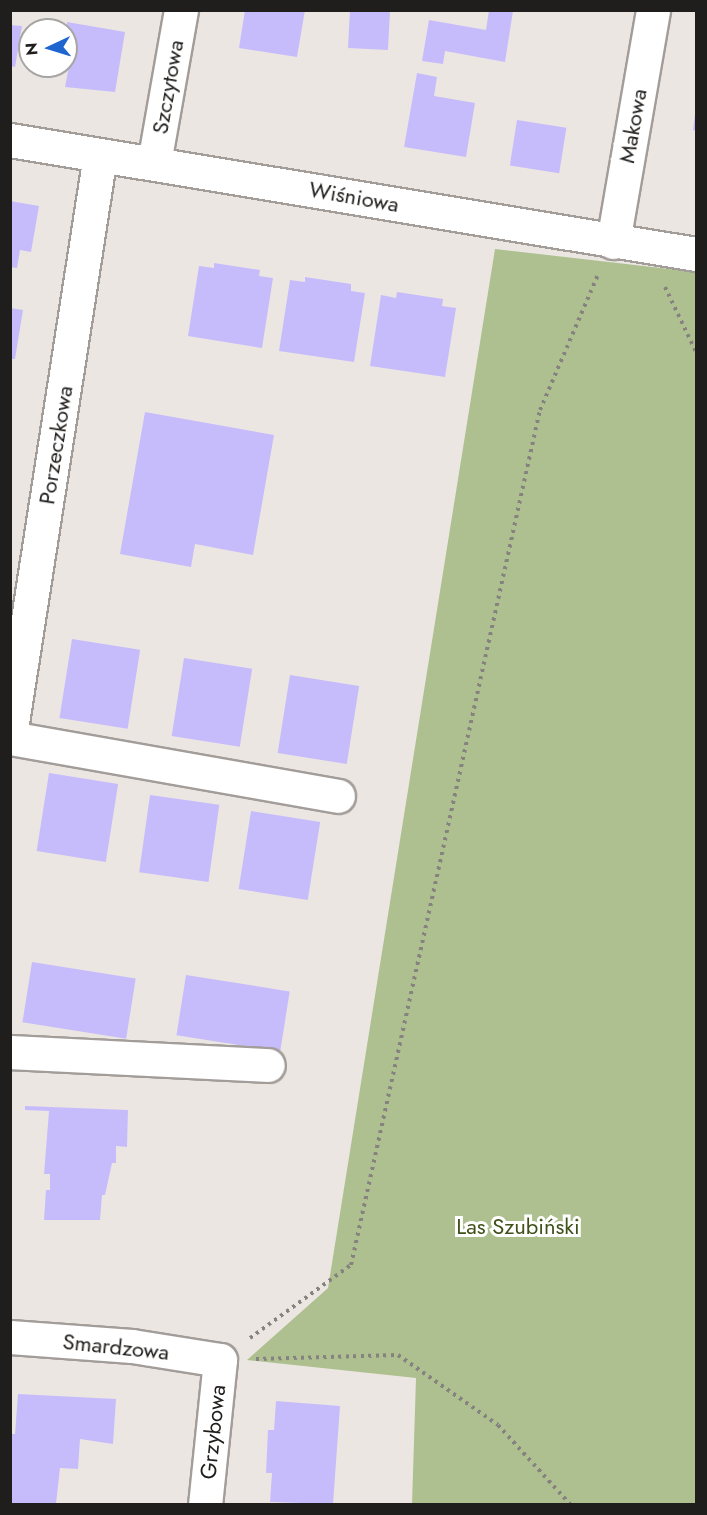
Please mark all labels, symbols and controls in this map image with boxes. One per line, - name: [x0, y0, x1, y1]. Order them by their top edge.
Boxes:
- north arrow: [18, 18, 78, 78]
- street label: Szczytowa: [147, 38, 189, 136]
- text: N: [20, 42, 43, 56]
- street label: Makowa: [613, 87, 653, 165]
- street label: Wiśniowa: [307, 176, 401, 218]
- street label: Porzeczkowa: [34, 384, 78, 506]
- park label: Las Szubiński: [456, 1214, 580, 1240]
- street label: Smardzowa: [61, 1328, 171, 1366]
- street label: Grzybowa: [195, 1383, 231, 1481]

